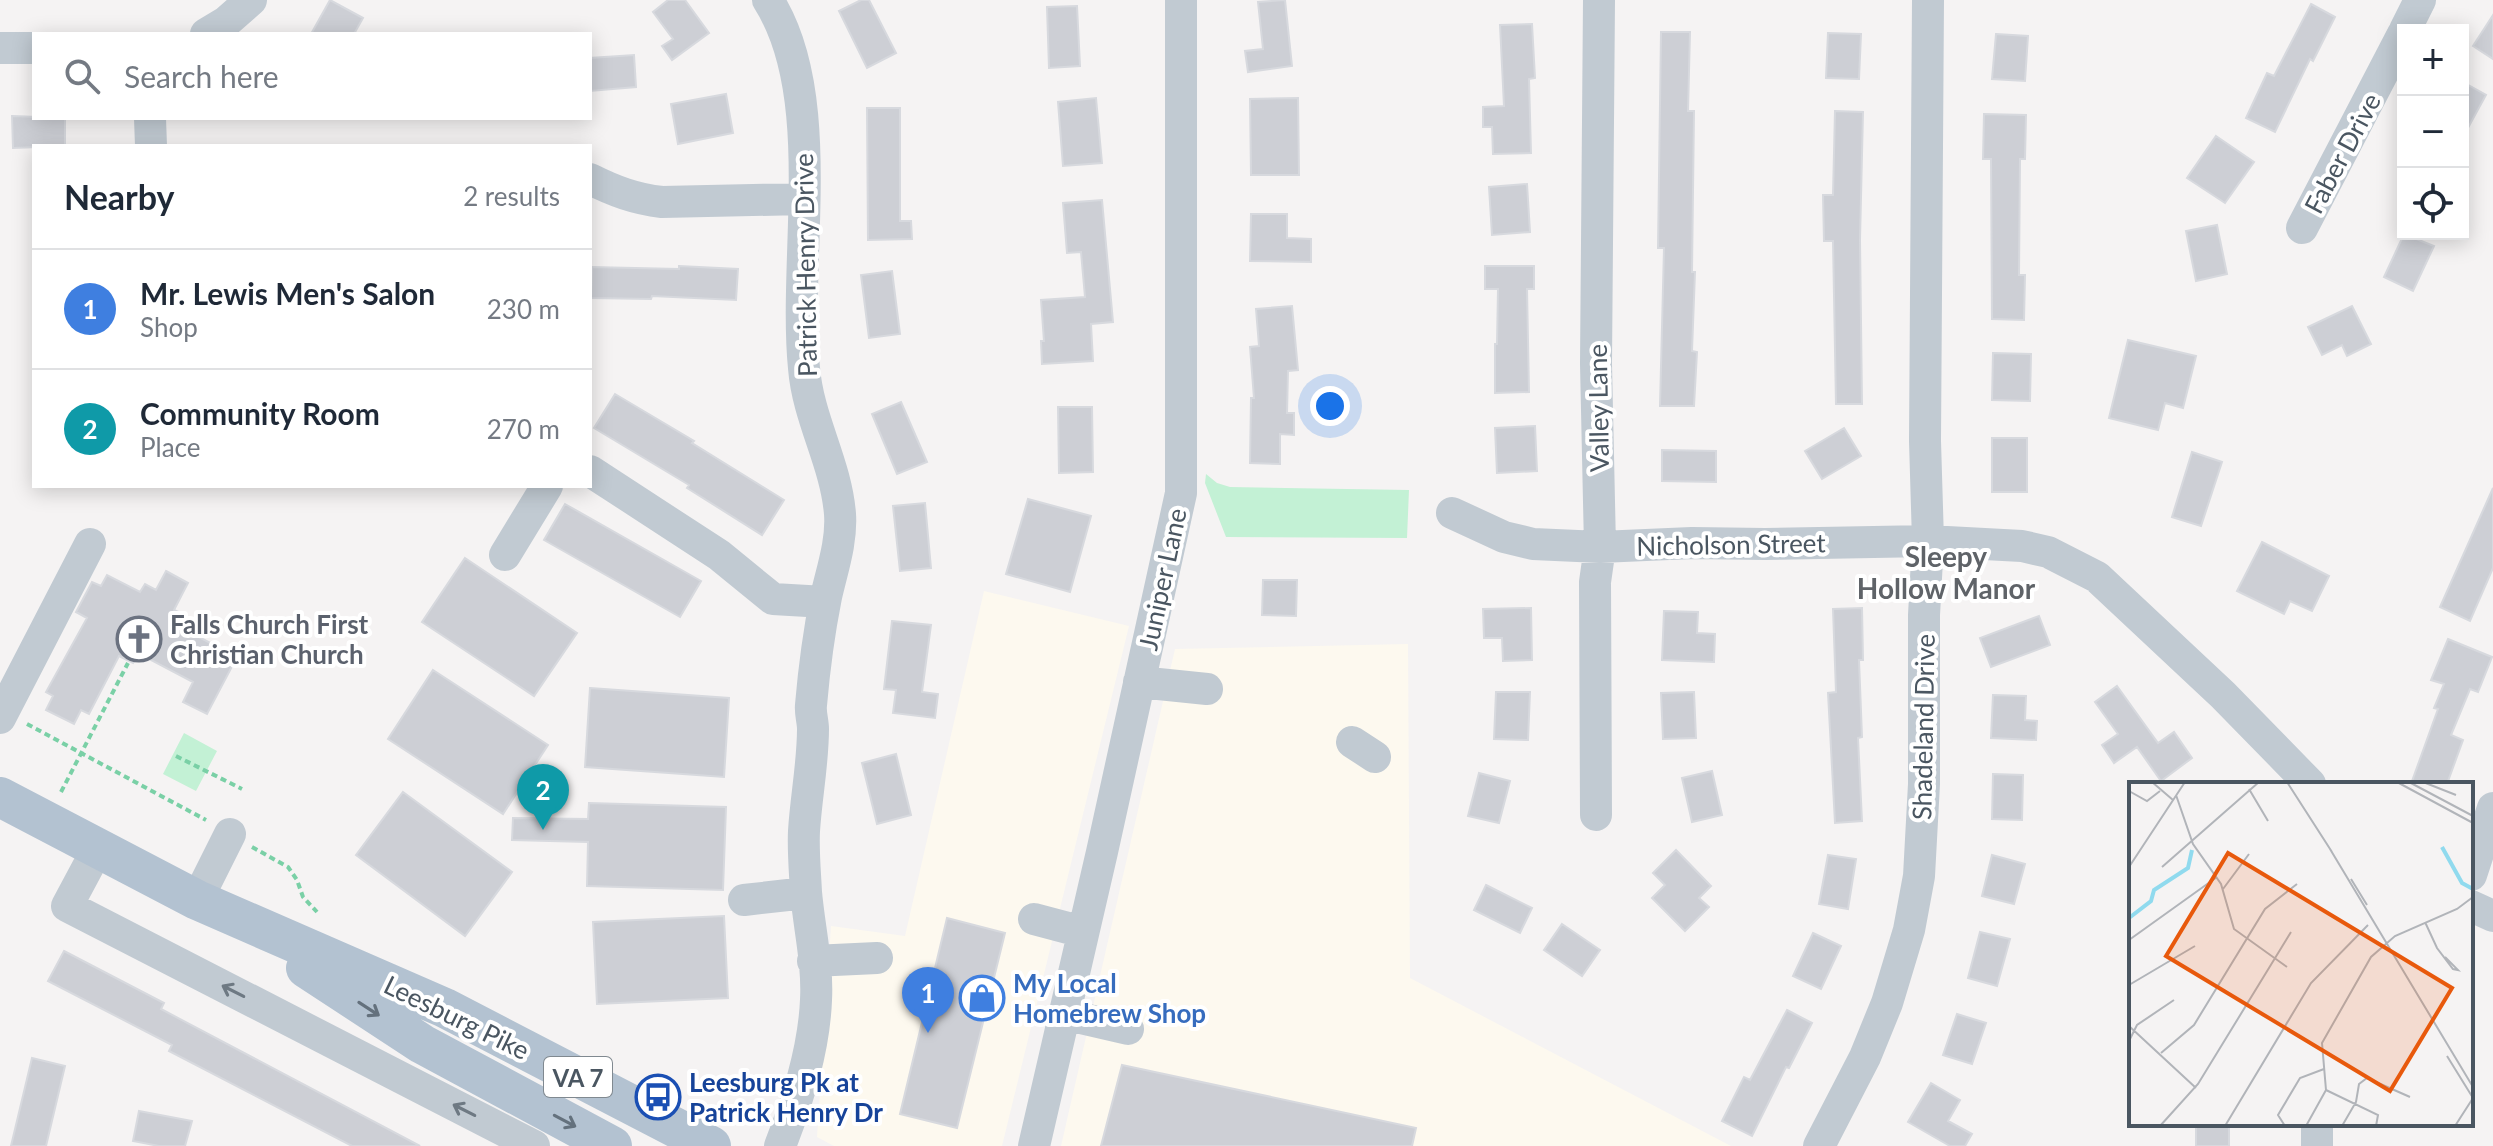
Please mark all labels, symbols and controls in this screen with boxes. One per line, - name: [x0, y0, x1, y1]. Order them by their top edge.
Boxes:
- map controls: [2397, 24, 2469, 240]
- button: +: [2397, 24, 2469, 96]
- search box: [32, 32, 592, 120]
- icon: search: [60, 54, 104, 98]
- text: Search here: [124, 58, 279, 94]
- street label: Faber Drive: [2297, 87, 2387, 219]
- button: −: [2397, 96, 2469, 168]
- street label: Patrick Henry Drive: [787, 153, 823, 377]
- button: locate: [2397, 168, 2469, 240]
- text: Nearby: [64, 176, 175, 217]
- text: 2 results: [463, 180, 560, 212]
- text: Mr. Lewis Men's Salon: [140, 275, 435, 311]
- text: 1: [82, 293, 98, 325]
- text: 230 m: [487, 293, 560, 325]
- text: Shop: [140, 311, 198, 343]
- street label: Valley Lane: [1581, 344, 1615, 472]
- your location: [1310, 386, 1350, 426]
- text: Community Room: [140, 395, 380, 431]
- text: 2: [82, 413, 98, 445]
- text: 270 m: [487, 413, 560, 445]
- text: Place: [140, 431, 201, 463]
- street label: Juniper Lane: [1131, 505, 1193, 653]
- street label: Nicholson Street: [1636, 526, 1827, 562]
- district label: Sleepy Hollow Manor: [1857, 539, 2036, 605]
- place label: Falls Church First Christian Church: [170, 608, 369, 670]
- church icon: Falls Church First Christian Church: [115, 615, 163, 663]
- street label: Shadeland Drive: [1905, 634, 1941, 820]
- pin: 2: [517, 764, 569, 830]
- inset map: [2129, 782, 2473, 1126]
- pin: 1: [902, 967, 954, 1033]
- place label: My Local Homebrew Shop: [1013, 967, 1206, 1029]
- street label: Leesburg Pike: [379, 968, 535, 1066]
- shop icon: My Local Homebrew Shop: [958, 974, 1006, 1022]
- one-way arrow: [222, 983, 245, 999]
- one-way arrow: [357, 1001, 379, 1017]
- road number: VA 7: [544, 1057, 612, 1097]
- place label: Leesburg Pk at Patrick Henry Dr: [689, 1066, 883, 1128]
- bus stop icon: Leesburg Pk at Patrick Henry Dr: [634, 1073, 682, 1121]
- one-way arrow: [453, 1102, 477, 1118]
- one-way arrow: [553, 1113, 576, 1129]

